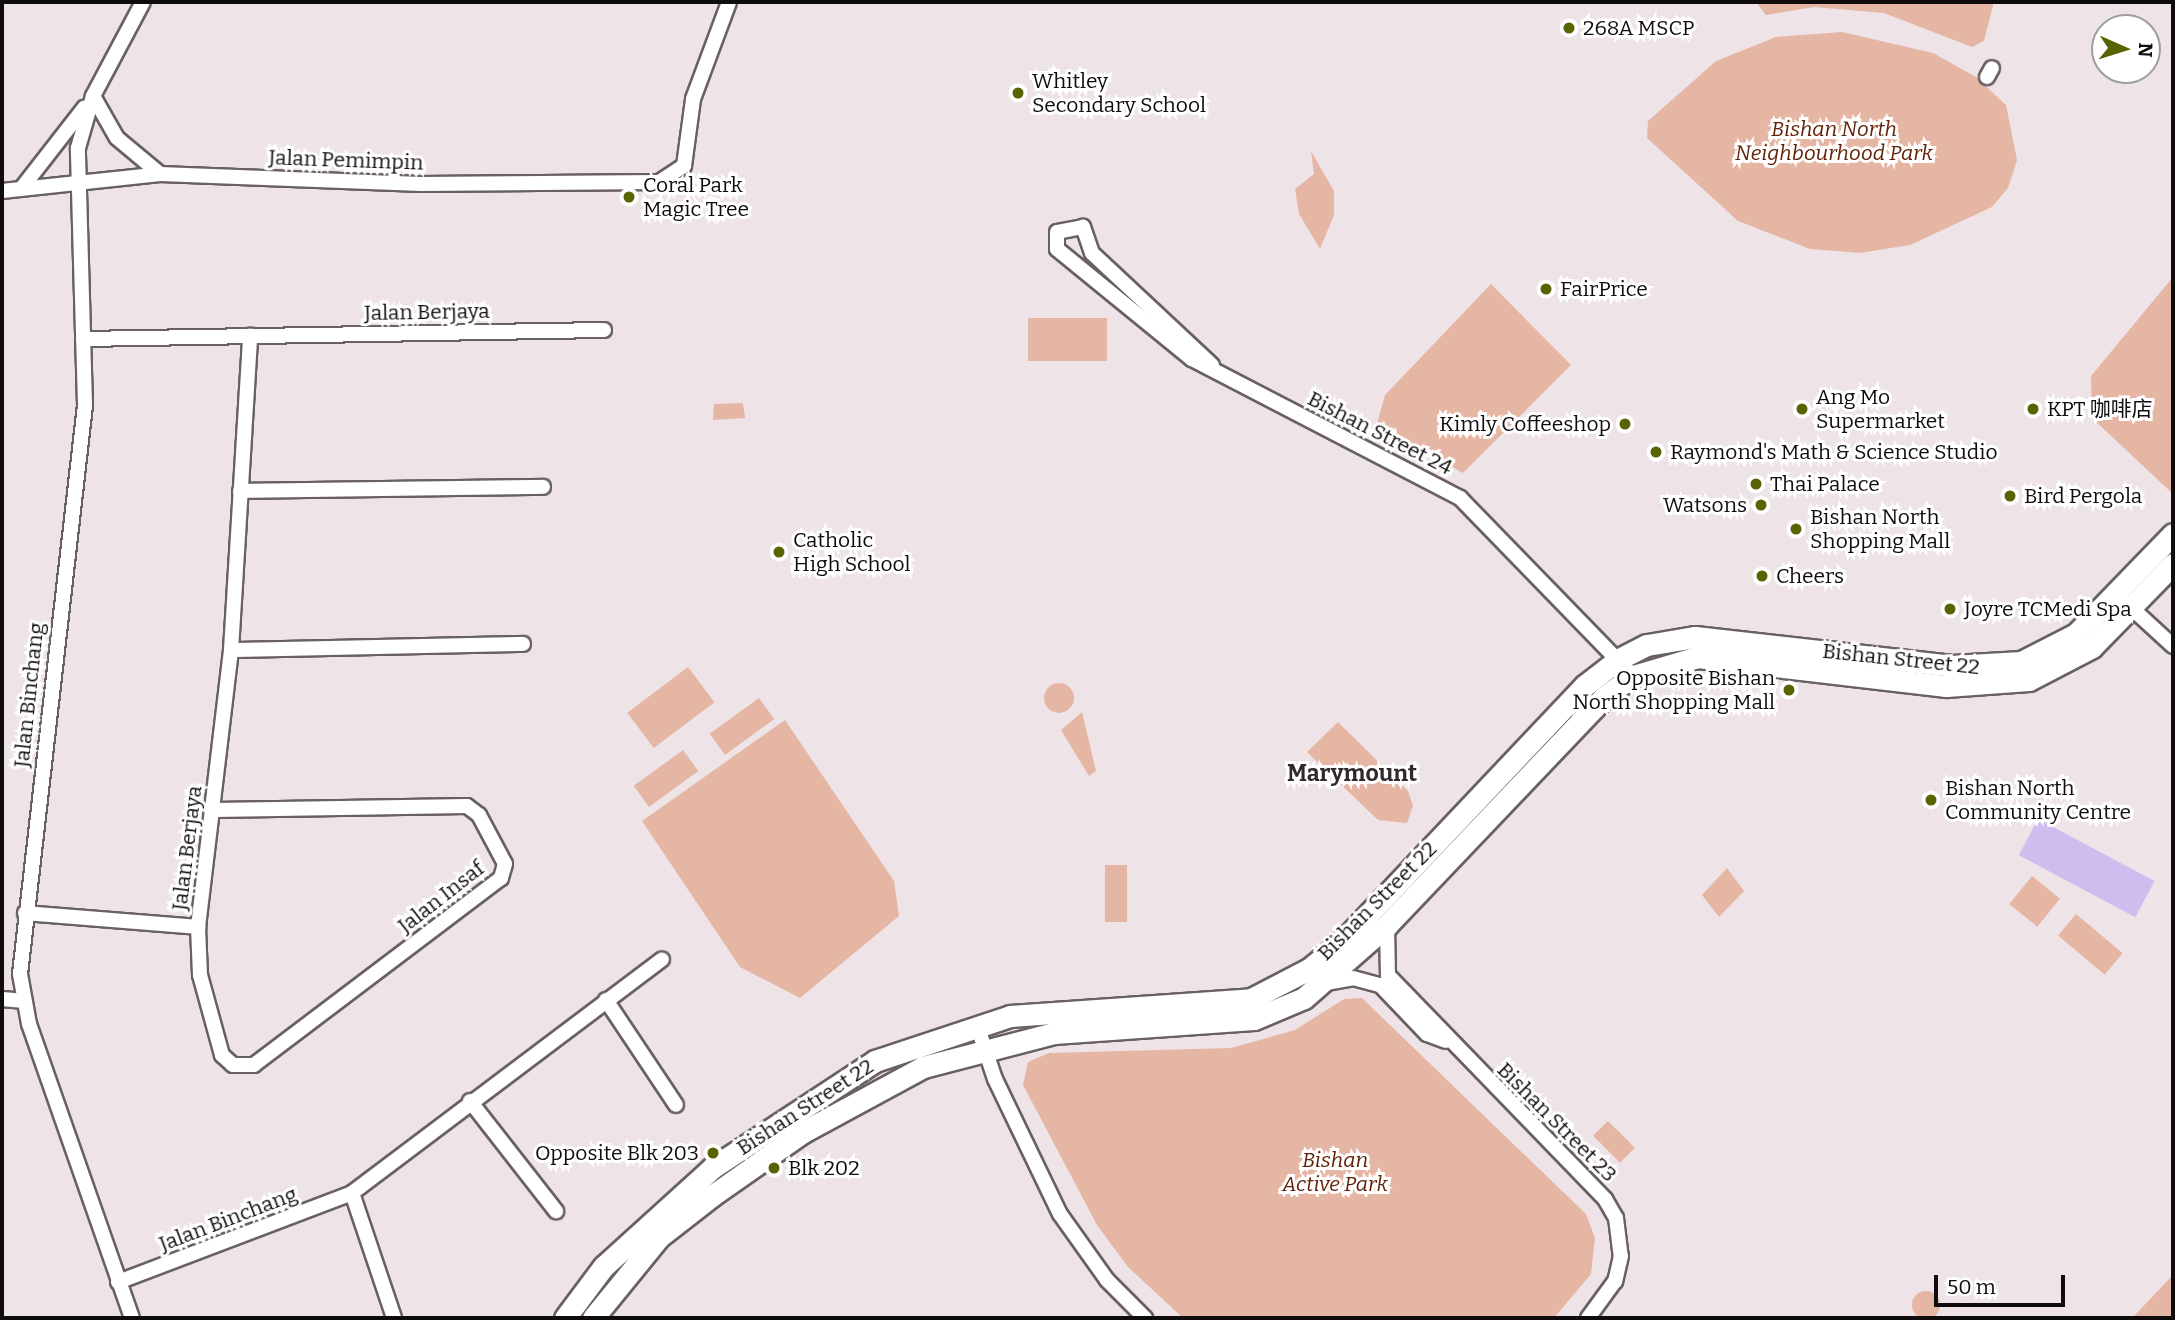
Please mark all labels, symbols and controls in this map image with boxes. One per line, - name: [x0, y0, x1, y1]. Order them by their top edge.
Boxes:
- north arrow: [2091, 14, 2161, 84]
- place label: 268A MSCP: [1583, 15, 1695, 41]
- marker: 268A MSCP: [1561, 20, 1577, 36]
- text: N: [2134, 42, 2157, 58]
- place label: Whitley Secondary School: [1032, 68, 1206, 118]
- marker: Whitley Secondary School: [1010, 85, 1026, 101]
- park label: Bishan North Neighbourhood Park: [1735, 116, 1933, 166]
- street label: Jalan Pemimpin: [268, 145, 424, 175]
- place label: Coral Park Magic Tree: [643, 172, 749, 222]
- marker: Coral Park Magic Tree: [621, 189, 637, 205]
- place label: FairPrice: [1560, 276, 1648, 302]
- marker: FairPrice: [1538, 281, 1554, 297]
- street label: Jalan Berjaya: [364, 298, 490, 326]
- place label: Ang Mo Supermarket: [1816, 384, 1945, 434]
- street label: Bishan Street 24: [1304, 386, 1456, 480]
- place label: KPT 咖啡店: [2047, 396, 2153, 422]
- marker: Ang Mo Supermarket: [1794, 401, 1810, 417]
- marker: KPT 咖啡店: [2025, 401, 2041, 417]
- place label: Kimly Coffeeshop: [1439, 411, 1611, 437]
- marker: Kimly Coffeeshop: [1617, 416, 1633, 432]
- place label: Raymond's Math & Science Studio: [1670, 439, 1998, 465]
- marker: Raymond's Math & Science Studio: [1648, 444, 1664, 460]
- place label: Thai Palace: [1770, 471, 1880, 497]
- marker: Thai Palace: [1748, 476, 1764, 492]
- place label: Bird Pergola: [2024, 483, 2142, 509]
- marker: Bird Pergola: [2002, 488, 2018, 504]
- place label: Watsons: [1663, 492, 1747, 518]
- marker: Watsons: [1753, 497, 1769, 513]
- place label: Bishan North Shopping Mall: [1810, 504, 1950, 554]
- marker: Bishan North Shopping Mall: [1788, 521, 1804, 537]
- place label: Catholic High School: [793, 527, 911, 577]
- marker: Catholic High School: [771, 544, 787, 560]
- place label: Cheers: [1776, 563, 1844, 589]
- marker: Cheers: [1754, 568, 1770, 584]
- place label: Joyre TCMedi Spa: [1964, 596, 2132, 622]
- marker: Joyre TCMedi Spa: [1942, 601, 1958, 617]
- street label: Jalan Binchang: [9, 621, 49, 769]
- street label: Bishan Street 22: [1821, 638, 1981, 680]
- place label: Opposite Bishan North Shopping Mall: [1573, 665, 1775, 715]
- marker: Opposite Bishan North Shopping Mall: [1781, 682, 1797, 698]
- district label: Marymount: [1287, 759, 1417, 787]
- place label: Bishan North Community Centre: [1945, 775, 2131, 825]
- street label: Jalan Berjaya: [167, 784, 207, 912]
- marker: Bishan North Community Centre: [1923, 792, 1939, 808]
- street label: Bishan Street 22: [1312, 836, 1442, 966]
- street label: Jalan Insaf: [393, 856, 489, 938]
- street label: Bishan Street 22: [732, 1053, 878, 1161]
- street label: Bishan Street 23: [1492, 1057, 1622, 1187]
- place label: Opposite Blk 203: [535, 1140, 699, 1166]
- marker: Opposite Blk 203: [705, 1145, 721, 1161]
- park label: Bishan Active Park: [1282, 1147, 1388, 1197]
- place label: Blk 202: [788, 1155, 860, 1181]
- marker: Blk 202: [766, 1160, 782, 1176]
- street label: Jalan Binchang: [156, 1181, 300, 1257]
- scale bar: [1937, 1260, 2068, 1304]
- text: 50 m: [1947, 1274, 1996, 1300]

